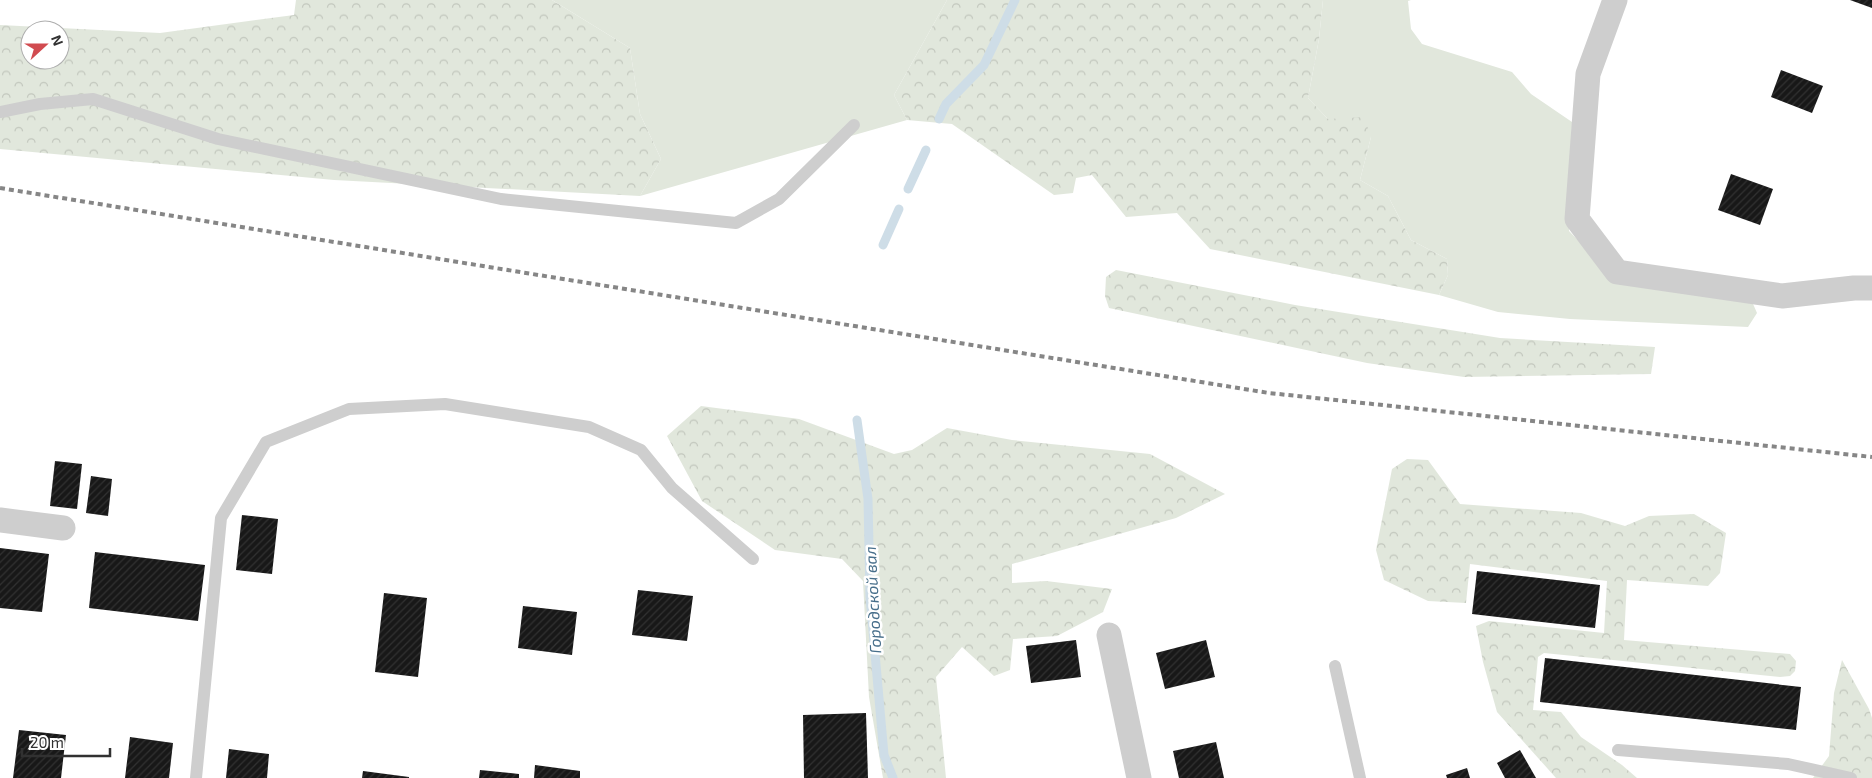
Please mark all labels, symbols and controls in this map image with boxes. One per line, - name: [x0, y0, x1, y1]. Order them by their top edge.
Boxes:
- north arrow: [20, 20, 70, 70]
- text: N: [48, 32, 67, 48]
- water label: Городской вал: [860, 546, 884, 654]
- scale bar: [22, 726, 110, 758]
- text: 20 m: [30, 733, 64, 751]

